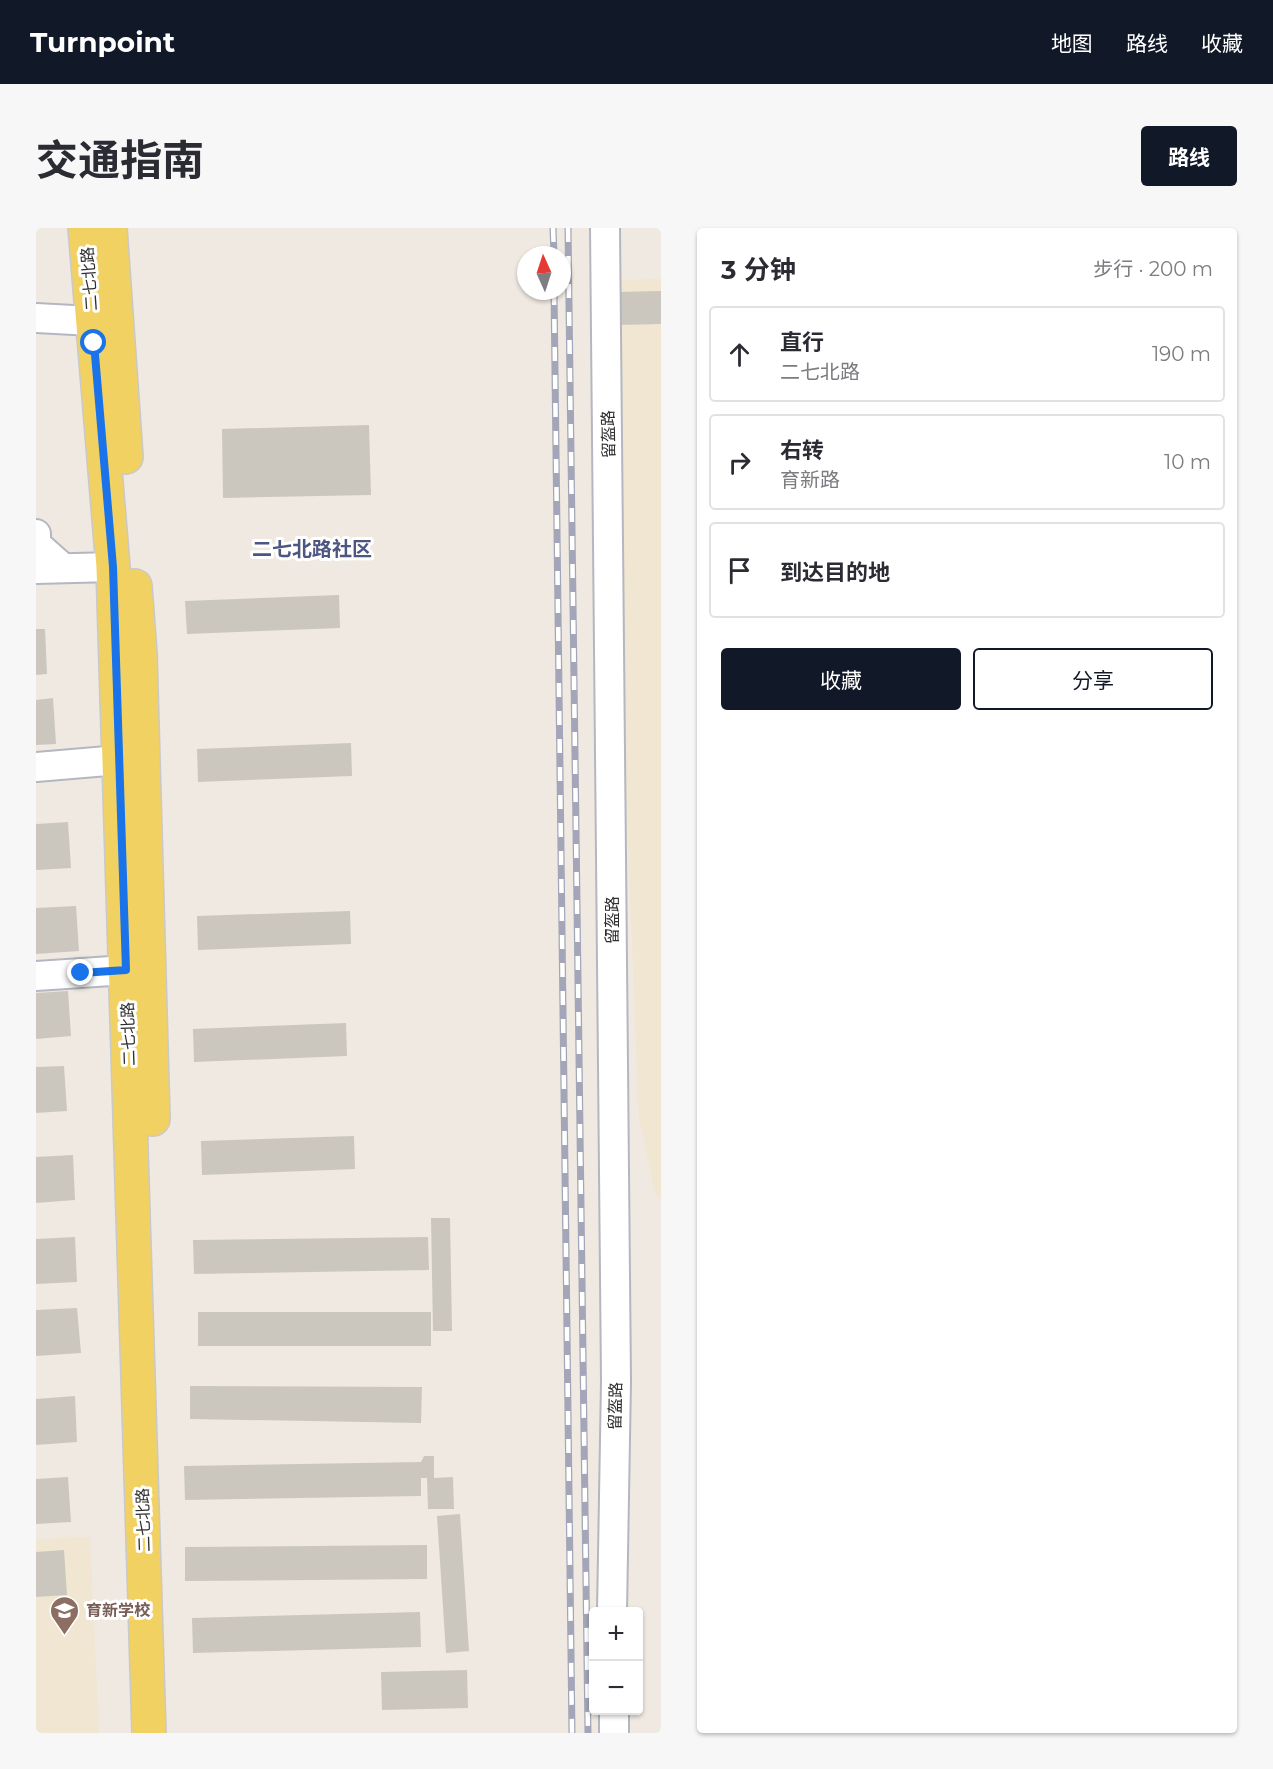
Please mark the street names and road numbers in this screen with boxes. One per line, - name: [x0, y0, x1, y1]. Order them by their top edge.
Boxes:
- street label: 二七北路: [78, 246, 101, 312]
- street label: 留盔路: [599, 410, 618, 458]
- street label: 留盔路: [603, 896, 622, 944]
- street label: 二七北路: [118, 1002, 139, 1066]
- street label: 留盔路: [606, 1382, 625, 1430]
- street label: 二七北路: [133, 1488, 154, 1552]

